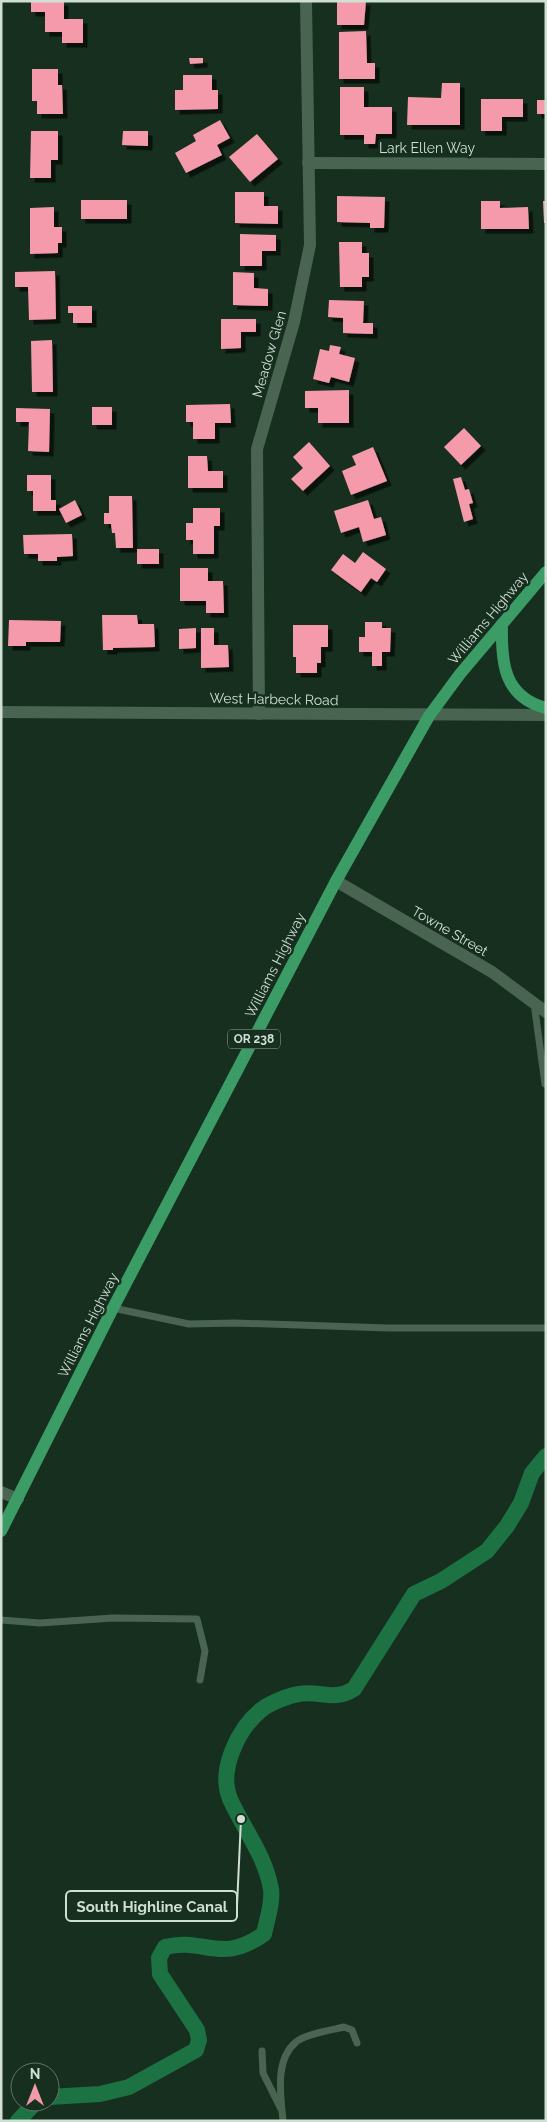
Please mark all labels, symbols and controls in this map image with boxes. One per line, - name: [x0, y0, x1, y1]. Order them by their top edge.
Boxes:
- street label: Lark Ellen Way: [379, 140, 476, 156]
- street label: Meadow Glen: [249, 309, 289, 399]
- street label: Williams Highway: [445, 568, 531, 667]
- street label: West Harbeck Road: [209, 690, 339, 708]
- street label: Towne Street: [409, 903, 491, 959]
- street label: Williams Highway: [242, 910, 309, 1020]
- road number: OR 238: [228, 1030, 280, 1048]
- street label: Williams Highway: [55, 1270, 122, 1380]
- callout: South Highline Canal: [66, 1891, 237, 1921]
- text: South Highline Canal: [76, 1898, 228, 1916]
- north arrow: [10, 2062, 60, 2112]
- text: N: [30, 2066, 40, 2082]

